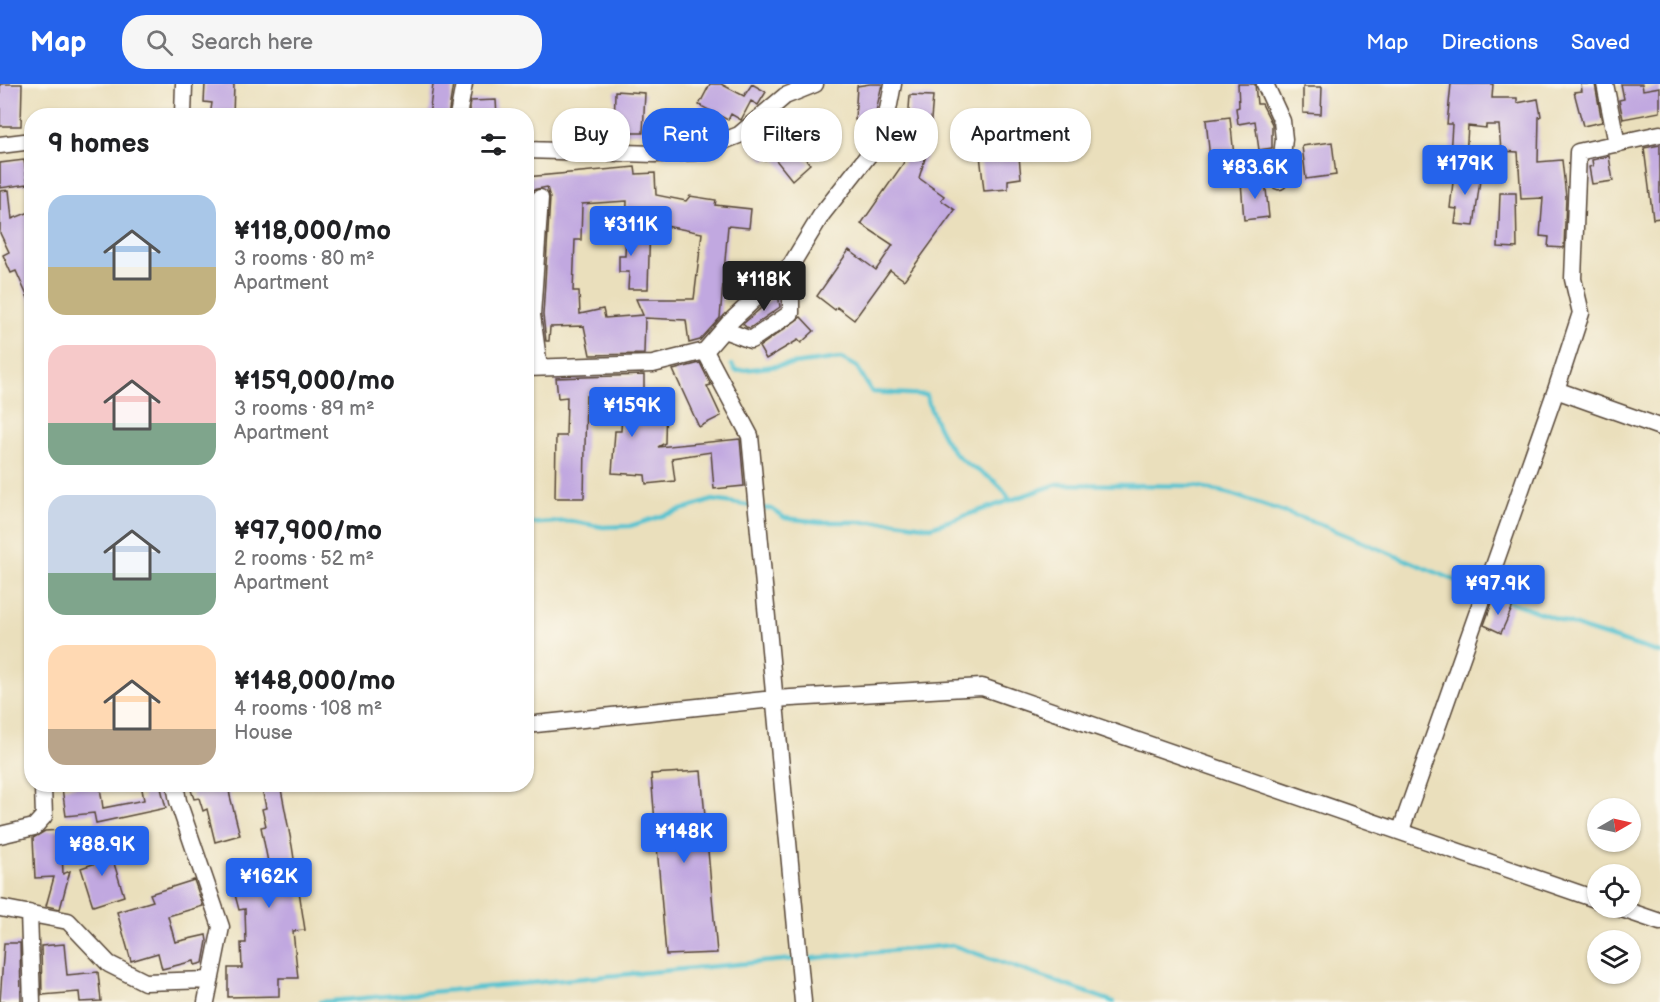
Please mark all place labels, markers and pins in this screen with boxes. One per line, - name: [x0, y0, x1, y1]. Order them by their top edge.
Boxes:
- pin: ¥179K: [1423, 145, 1507, 196]
- pin: ¥83.6K: [1206, 149, 1304, 200]
- pin: ¥311K: [589, 206, 673, 257]
- pin: ¥118K: [722, 261, 806, 312]
- pin: ¥159K: [590, 387, 674, 438]
- pin: ¥97.9K: [1449, 565, 1547, 616]
- pin: ¥148K: [642, 813, 726, 864]
- pin: ¥88.9K: [53, 826, 151, 877]
- pin: ¥162K: [227, 858, 311, 909]

